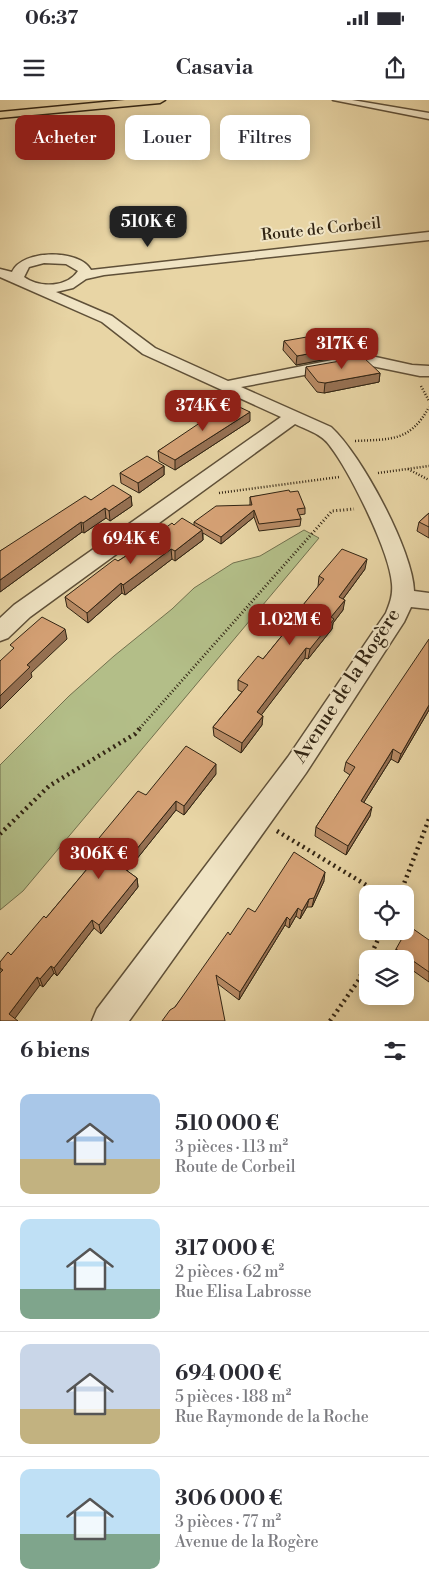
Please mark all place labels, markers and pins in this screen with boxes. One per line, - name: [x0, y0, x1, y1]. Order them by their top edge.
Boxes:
- pin: 510K €: [107, 206, 189, 248]
- pin: 317K €: [301, 328, 383, 370]
- pin: 374K €: [162, 390, 244, 432]
- pin: 694K €: [90, 522, 172, 565]
- pin: 1.02M €: [244, 604, 336, 646]
- pin: 306K €: [58, 838, 140, 880]

